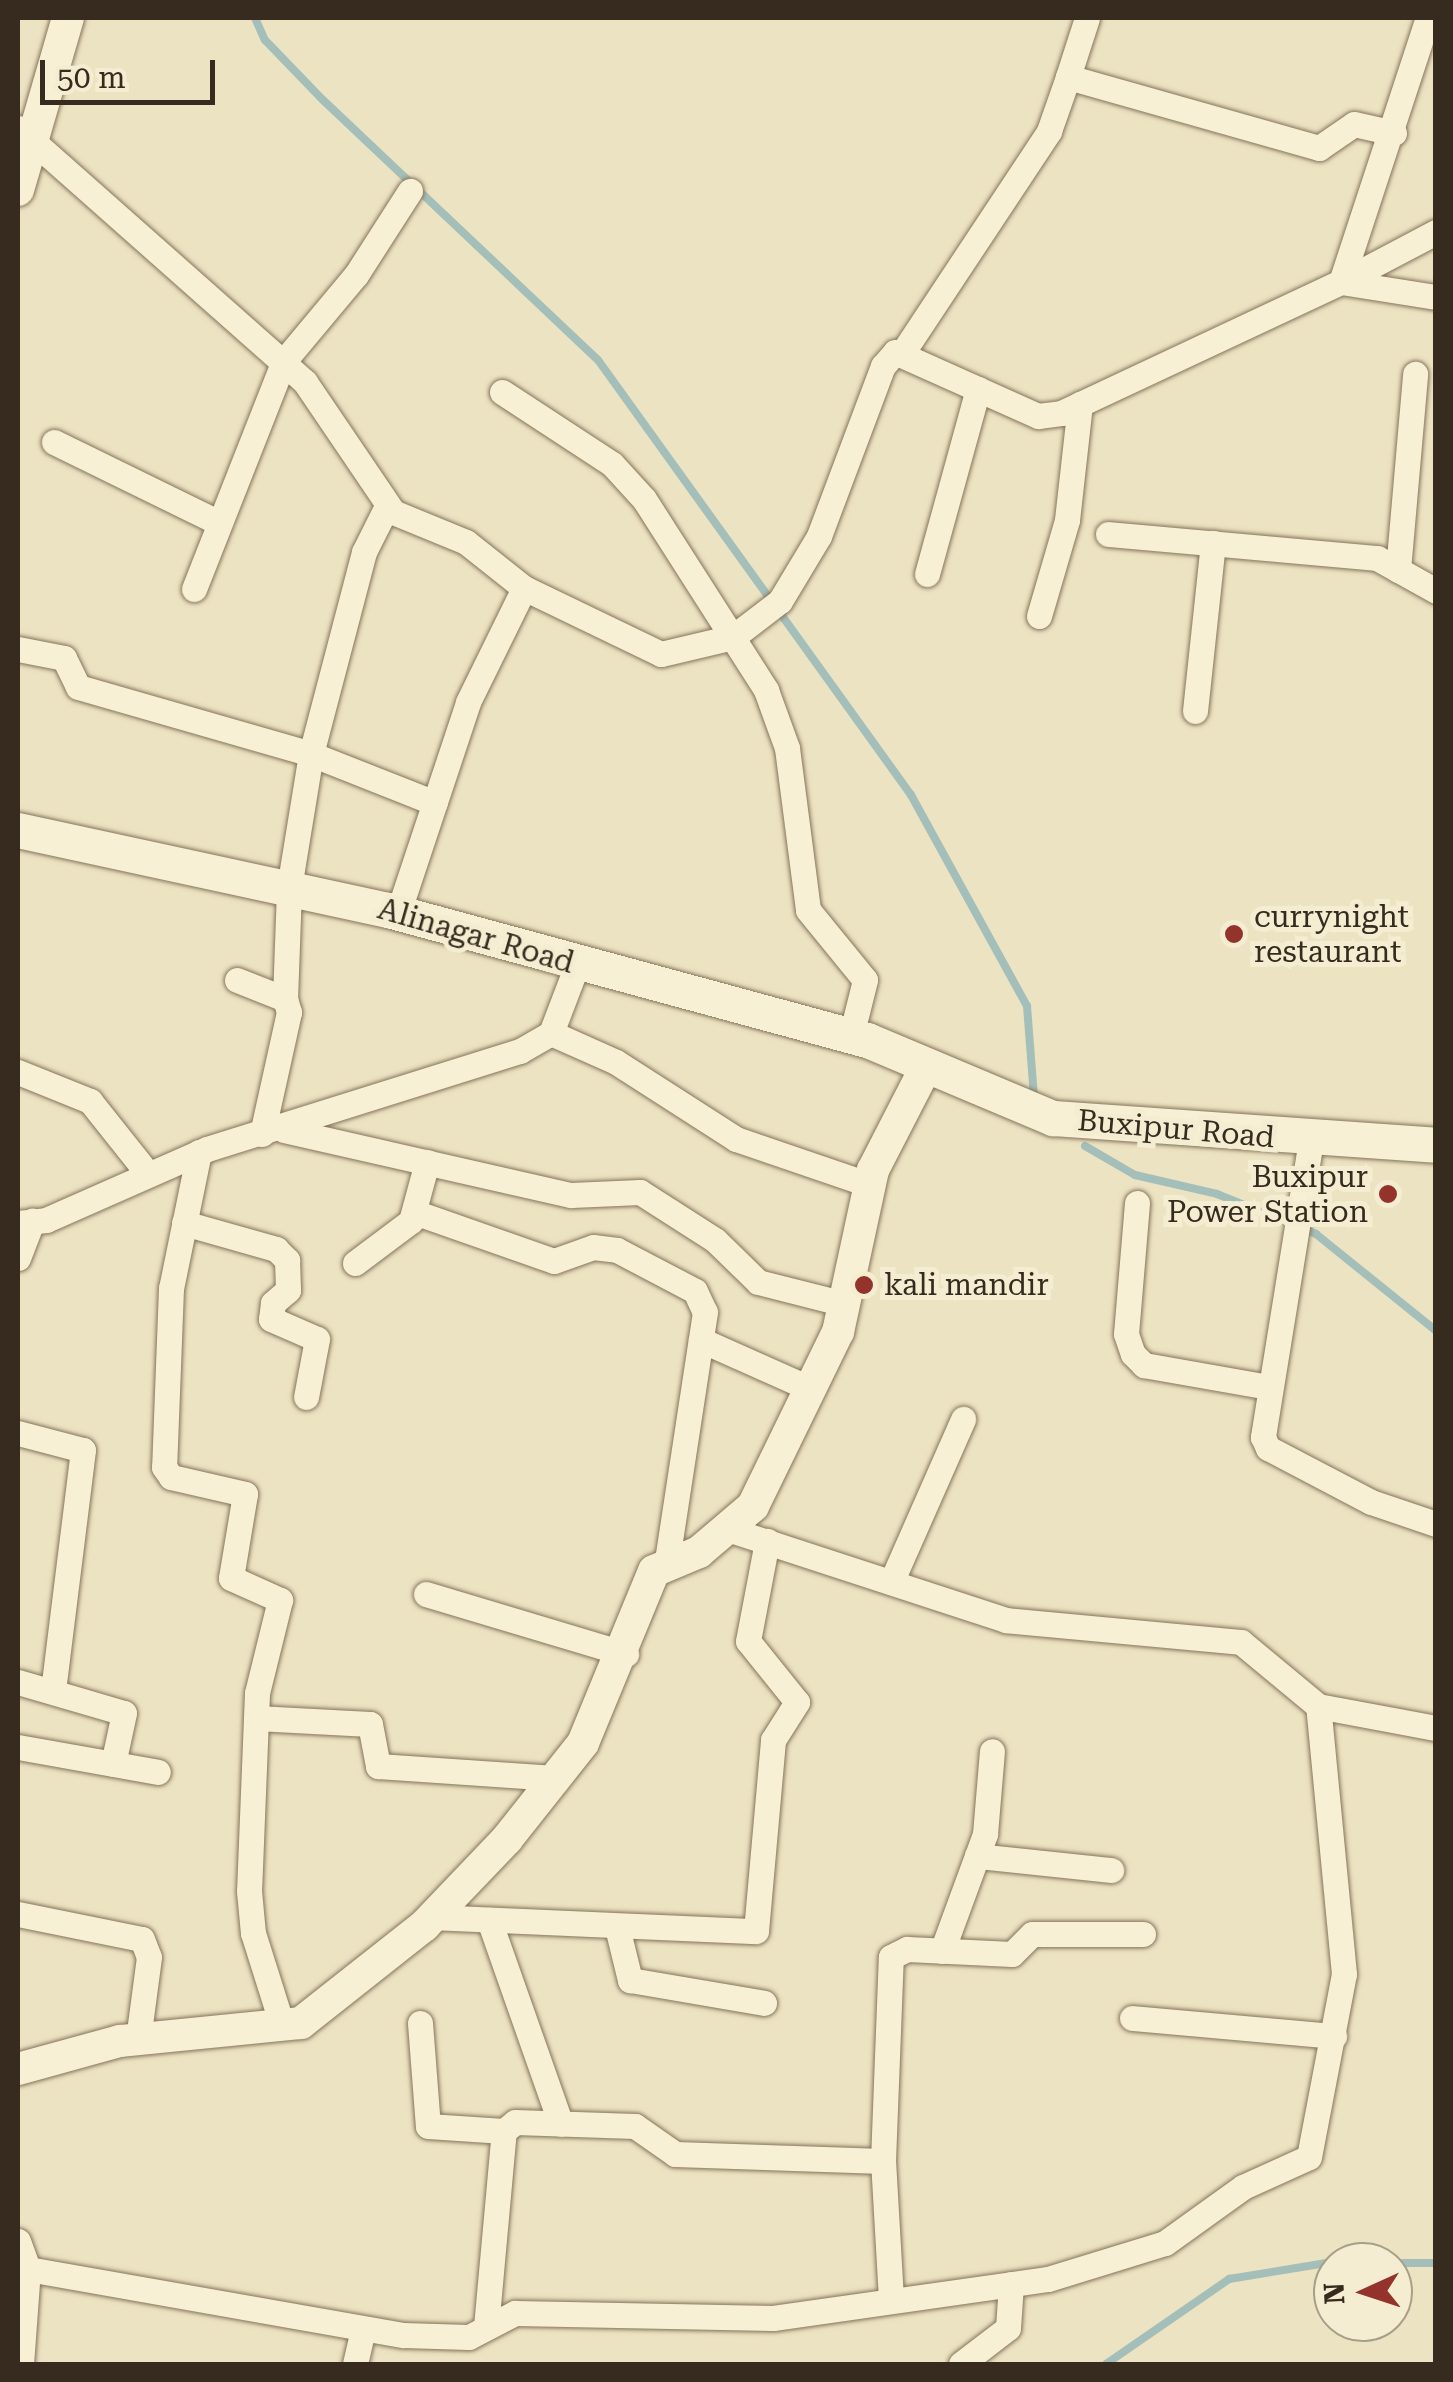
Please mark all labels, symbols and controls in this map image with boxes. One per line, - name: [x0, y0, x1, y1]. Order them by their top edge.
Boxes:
- scale bar: [45, 40, 220, 102]
- text: 50 m: [57, 60, 126, 95]
- street label: Alinagar Road: [374, 891, 578, 981]
- place label: currynight restaurant: [1254, 899, 1409, 970]
- marker: currynight restaurant: [1223, 923, 1245, 945]
- street label: Buxipur Road: [1076, 1102, 1276, 1156]
- place label: Buxipur Power Station: [1167, 1159, 1368, 1230]
- marker: Buxipur Power Station: [1377, 1183, 1399, 1205]
- place label: kali mandir: [884, 1267, 1049, 1303]
- marker: kali mandir: [853, 1274, 875, 1296]
- north arrow: [1313, 2242, 1413, 2342]
- text: N: [1317, 2282, 1352, 2305]

